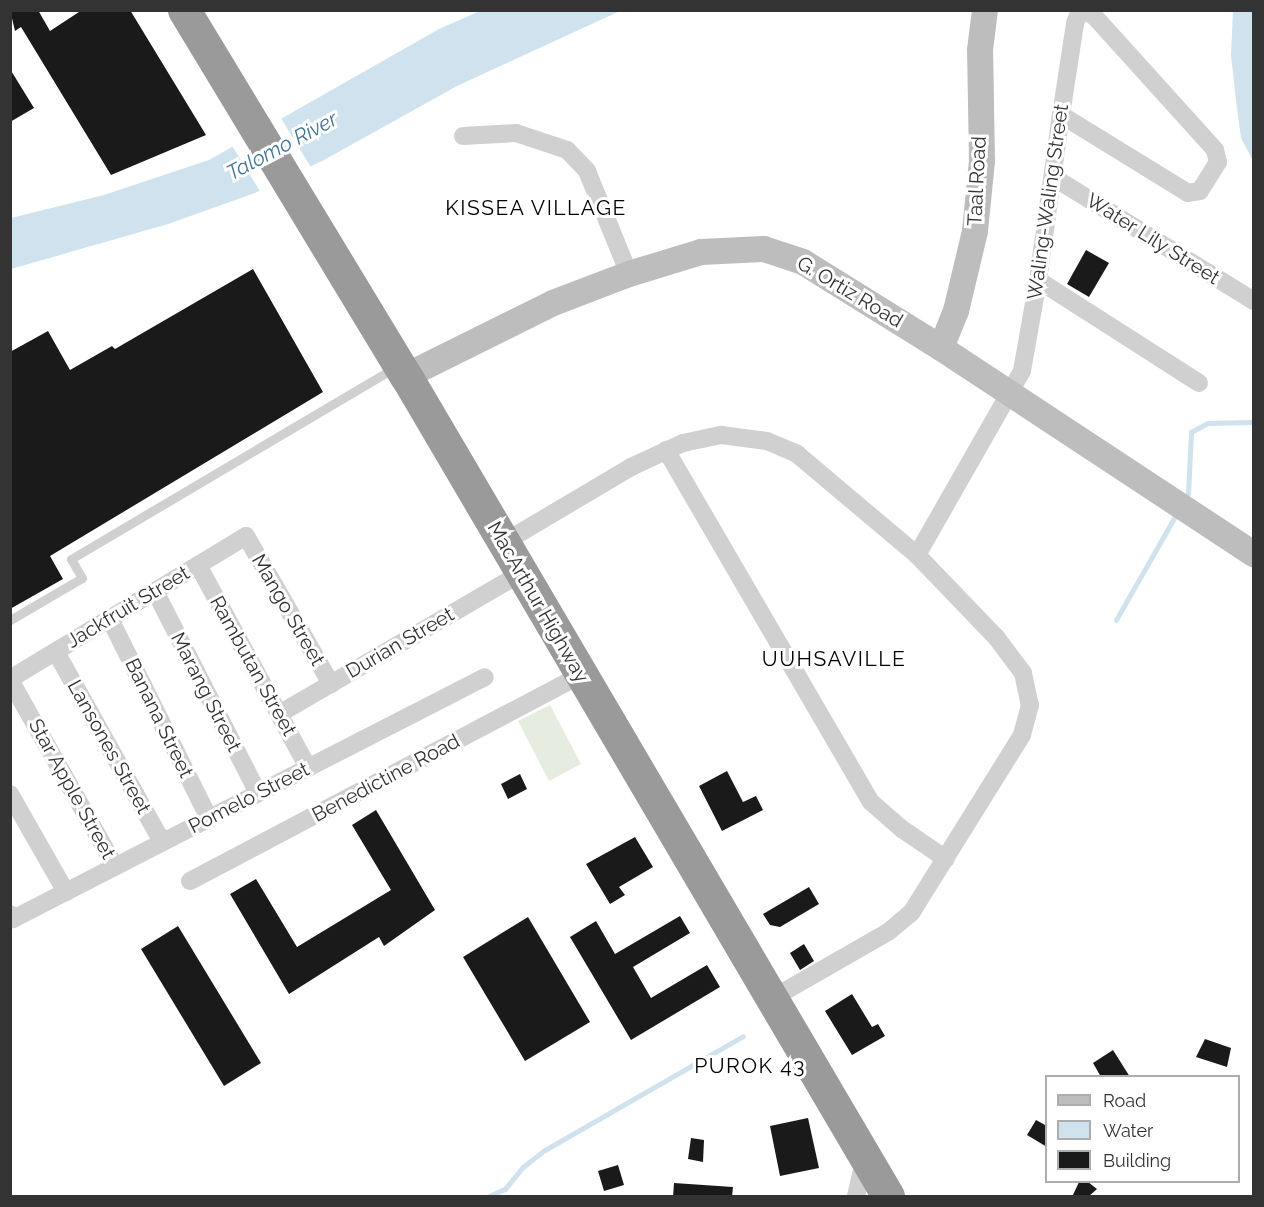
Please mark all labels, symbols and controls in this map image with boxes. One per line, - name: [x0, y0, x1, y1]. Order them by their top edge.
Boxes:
- street label: Waling-Waling Street: [1022, 103, 1074, 301]
- water label: Talomo River: [222, 106, 342, 186]
- street label: Taal Road: [963, 135, 991, 227]
- street label: Water Lily Street: [1082, 188, 1224, 290]
- district label: KISSEA VILLAGE: [445, 195, 627, 221]
- street label: G. Ortiz Road: [793, 251, 907, 333]
- street label: MacArthur Highway: [482, 517, 594, 687]
- street label: Mango Street: [246, 550, 330, 670]
- street label: Jackfruit Street: [62, 561, 194, 653]
- street label: Rambutan Street: [205, 592, 301, 740]
- street label: Durian Street: [342, 602, 458, 684]
- street label: Marang Street: [166, 628, 246, 756]
- district label: UUHSAVILLE: [762, 646, 906, 672]
- street label: Banana Street: [120, 654, 198, 782]
- street label: Lansones Street: [62, 676, 156, 818]
- street label: Star Apple Street: [23, 714, 121, 864]
- street label: Benedictine Road: [308, 729, 464, 827]
- street label: Pomelo Street: [185, 757, 313, 839]
- district label: PUROK 43: [694, 1053, 806, 1079]
- legend: [1045, 1075, 1240, 1183]
- text: Road: [1103, 1090, 1146, 1111]
- text: Water: [1103, 1120, 1153, 1141]
- text: Building: [1103, 1150, 1171, 1171]

